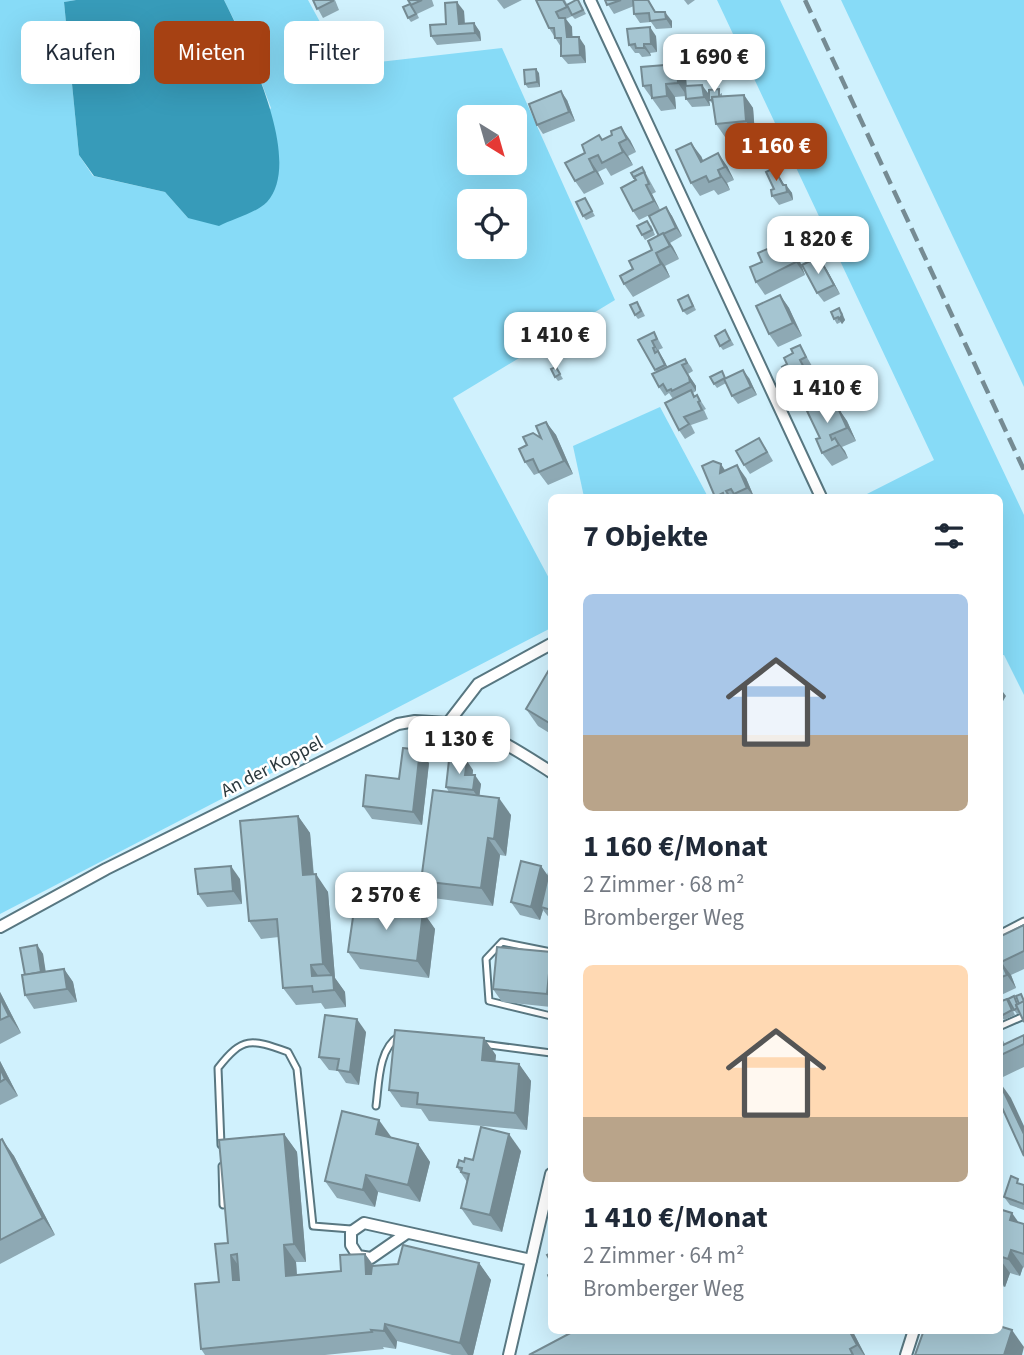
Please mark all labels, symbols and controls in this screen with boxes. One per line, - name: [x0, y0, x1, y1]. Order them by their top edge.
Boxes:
- chip: Kaufen: [21, 21, 140, 84]
- chip: Mieten: [154, 21, 270, 84]
- chip: Filter: [284, 21, 384, 84]
- pin: 1 690 €: [649, 34, 779, 94]
- text: 1 690 €: [679, 40, 749, 73]
- north arrow: [457, 105, 527, 175]
- map controls: [457, 105, 527, 259]
- pin: 1 160 €: [711, 124, 841, 183]
- text: 1 160 €: [741, 129, 811, 162]
- button: locate: [457, 189, 527, 259]
- pin: 1 820 €: [753, 216, 883, 276]
- text: 1 820 €: [783, 222, 853, 255]
- pin: 1 410 €: [490, 312, 620, 372]
- text: 1 410 €: [520, 318, 590, 351]
- pin: 1 410 €: [762, 366, 892, 425]
- text: 1 410 €: [792, 371, 862, 404]
- text: 7 Objekte: [583, 515, 708, 558]
- icon: filters: [930, 517, 968, 555]
- icon: home: [713, 639, 839, 765]
- pin: 1 130 €: [394, 716, 524, 776]
- text: 1 130 €: [424, 722, 494, 755]
- street label: An der Koppel: [216, 730, 328, 804]
- text: 1 160 €/Monat: [583, 825, 768, 868]
- text: 2 Zimmer · 68 m²: [583, 868, 745, 901]
- pin: 2 570 €: [321, 872, 451, 932]
- text: 2 570 €: [351, 878, 421, 911]
- text: Bromberger Weg: [583, 901, 744, 934]
- icon: home: [713, 1010, 839, 1136]
- text: 1 410 €/Monat: [583, 1196, 768, 1239]
- text: 2 Zimmer · 64 m²: [583, 1239, 745, 1272]
- text: Bromberger Weg: [583, 1272, 744, 1305]

